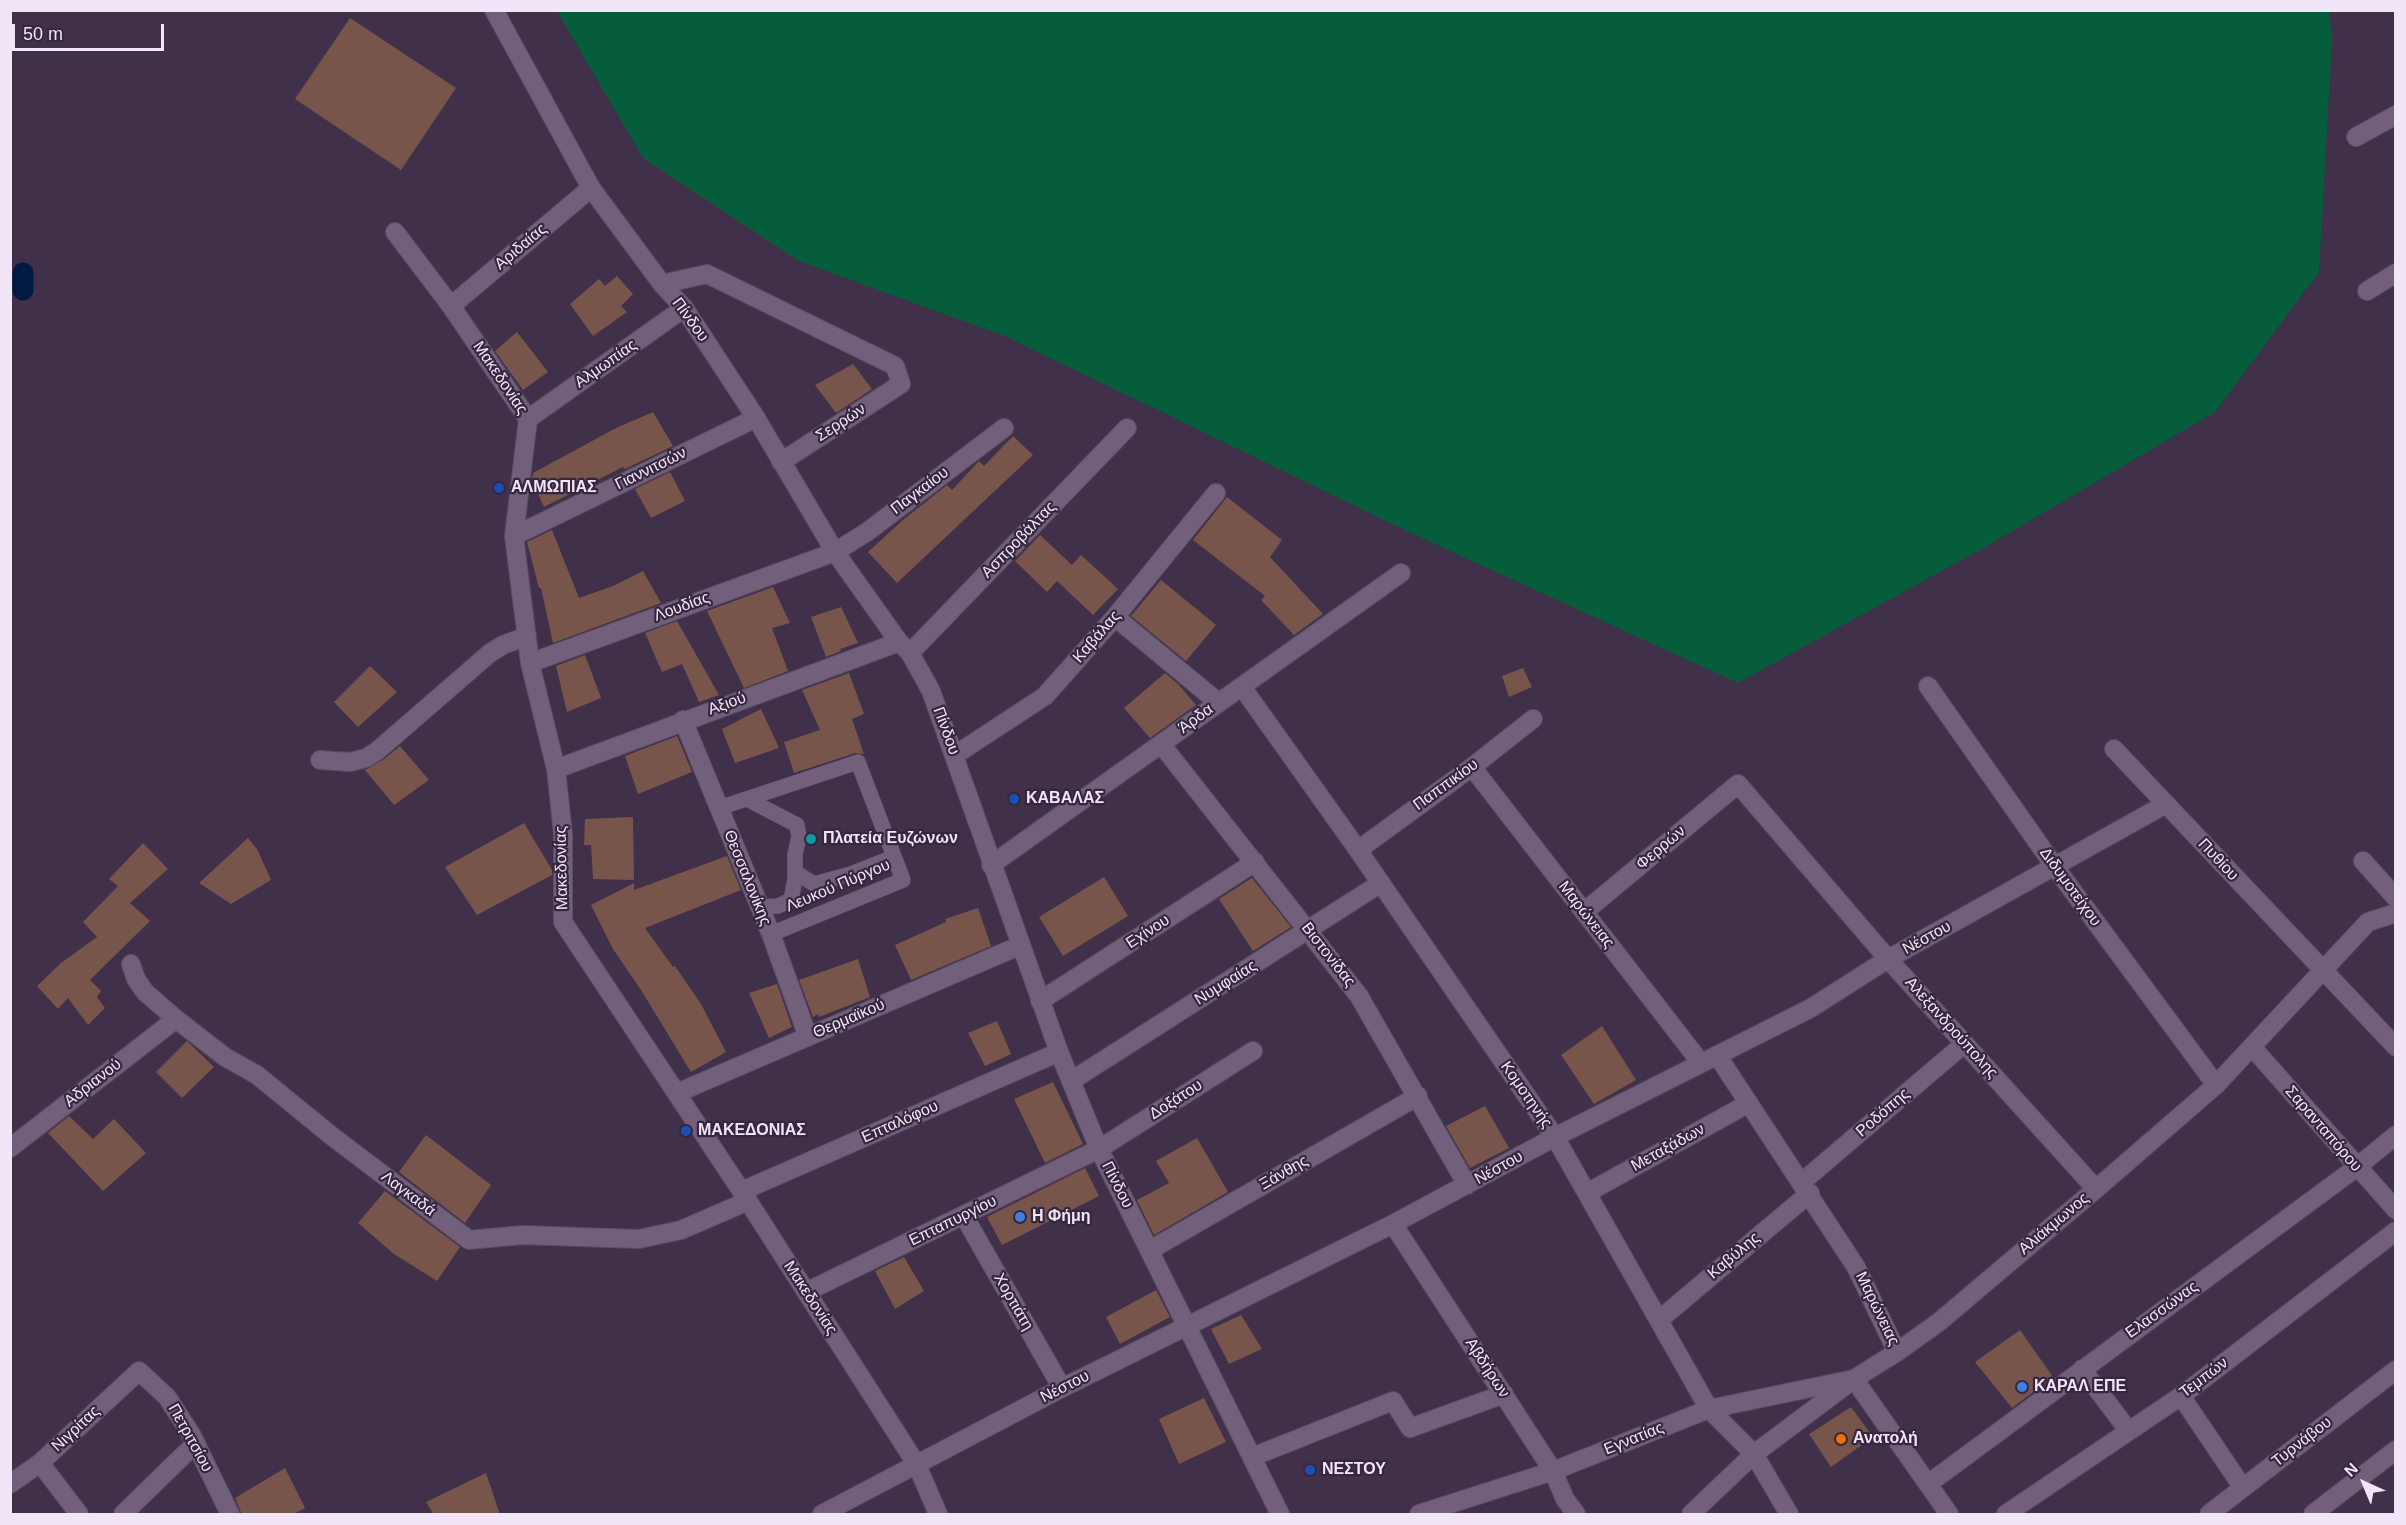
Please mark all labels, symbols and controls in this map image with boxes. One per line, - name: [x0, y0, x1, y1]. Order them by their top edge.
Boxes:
- scale bar: [15, 12, 166, 50]
- text: 50 m: [23, 24, 63, 44]
- street label: Αριδαίας: [491, 220, 551, 274]
- street label: Πίνδου: [668, 294, 712, 346]
- street label: Αλμωπίας: [571, 336, 641, 392]
- street label: Μακεδονίας: [469, 338, 531, 418]
- street label: Σερρών: [812, 400, 870, 446]
- street label: Γιαννιτσών: [612, 444, 690, 494]
- street label: Παγκαίου: [887, 463, 953, 519]
- place label: ΑΛΜΩΠΙΑΣ: [511, 478, 597, 498]
- marker: ΑΛΜΩΠΙΑΣ: [492, 481, 506, 495]
- street label: Ασπροβάλτας: [978, 498, 1060, 582]
- street label: Λουδίας: [652, 588, 712, 626]
- street label: Καβάλας: [1069, 607, 1125, 667]
- street label: Αξιού: [705, 688, 749, 720]
- street label: Άρδα: [1175, 700, 1217, 738]
- street label: Πίνδου: [928, 704, 964, 758]
- street label: Παππικίου: [1410, 755, 1482, 815]
- place label: ΚΑΒΑΛΑΣ: [1026, 789, 1104, 809]
- marker: ΚΑΒΑΛΑΣ: [1007, 792, 1021, 806]
- street label: Φερρών: [1632, 822, 1690, 874]
- street label: Μακεδονίας: [552, 826, 572, 910]
- street label: Θεσσαλονίκης: [719, 827, 775, 929]
- place label: Πλατεία Ευζώνων: [823, 829, 958, 849]
- marker: Πλατεία Ευζώνων: [804, 832, 818, 846]
- street label: Πυθίου: [2194, 835, 2242, 885]
- street label: Διδυμοτείχου: [2035, 844, 2105, 930]
- street label: Λευκού Πύργου: [783, 855, 893, 917]
- street label: Μαρώνειας: [1554, 878, 1618, 952]
- street label: Εχίνου: [1123, 911, 1173, 953]
- street label: Νέστου: [1899, 917, 1955, 959]
- street label: Βιστονίδας: [1297, 919, 1359, 991]
- street label: Νυμφαίας: [1191, 956, 1261, 1010]
- street label: Αλεξανδρούπολης: [1901, 973, 2001, 1083]
- street label: Θερμαϊκού: [810, 995, 888, 1043]
- street label: Αδριανού: [61, 1055, 125, 1111]
- street label: Κομοτηνής: [1496, 1058, 1556, 1132]
- street label: Δοξάτου: [1146, 1076, 1206, 1124]
- street label: Σαρανταπόρου: [2280, 1082, 2366, 1176]
- street label: Ροδόπης: [1852, 1084, 1914, 1142]
- street label: Επταλόφου: [859, 1097, 941, 1147]
- street label: Μεταξάδων: [1628, 1120, 1708, 1176]
- place label: ΜΑΚΕΔΟΝΙΑΣ: [698, 1121, 806, 1141]
- marker: ΜΑΚΕΔΟΝΙΑΣ: [679, 1124, 693, 1138]
- street label: Νέστου: [1471, 1147, 1527, 1189]
- street label: Ξάνθης: [1256, 1151, 1312, 1195]
- street label: Πίνδου: [1097, 1159, 1137, 1211]
- street label: Λαγκαδά: [377, 1167, 439, 1221]
- street label: Αλιάκμωνος: [2015, 1189, 2093, 1259]
- street label: Επταπυργίου: [906, 1192, 1000, 1250]
- place label: Η Φήμη: [1032, 1207, 1090, 1227]
- marker: Η Φήμη: [1013, 1210, 1027, 1224]
- street label: Καβύλης: [1704, 1229, 1764, 1283]
- street label: Μακεδονίας: [779, 1258, 841, 1338]
- street label: Μαρώνειας: [1851, 1269, 1903, 1349]
- street label: Χορτιάτη: [989, 1270, 1037, 1334]
- street label: Ελασσώνας: [2122, 1277, 2202, 1343]
- street label: Αβδήρων: [1461, 1335, 1513, 1401]
- street label: Τεμπών: [2176, 1354, 2232, 1402]
- street label: Νέστου: [1037, 1367, 1093, 1407]
- place label: ΚΑΡΑΛ ΕΠΕ: [2034, 1377, 2126, 1397]
- marker: ΚΑΡΑΛ ΕΠΕ: [2015, 1380, 2029, 1394]
- street label: Πετριτσίου: [163, 1401, 217, 1475]
- street label: Νιγρίτας: [48, 1402, 104, 1456]
- street label: Τυρνάβου: [2268, 1413, 2336, 1471]
- street label: Εγνατίας: [1601, 1418, 1667, 1460]
- place label: Ανατολή: [1853, 1429, 1918, 1449]
- marker: Ανατολή: [1834, 1432, 1848, 1446]
- north arrow: [2334, 1453, 2394, 1513]
- place label: ΝΕΣΤΟΥ: [1322, 1460, 1386, 1480]
- text: N: [2341, 1460, 2361, 1480]
- marker: ΝΕΣΤΟΥ: [1303, 1463, 1317, 1477]

